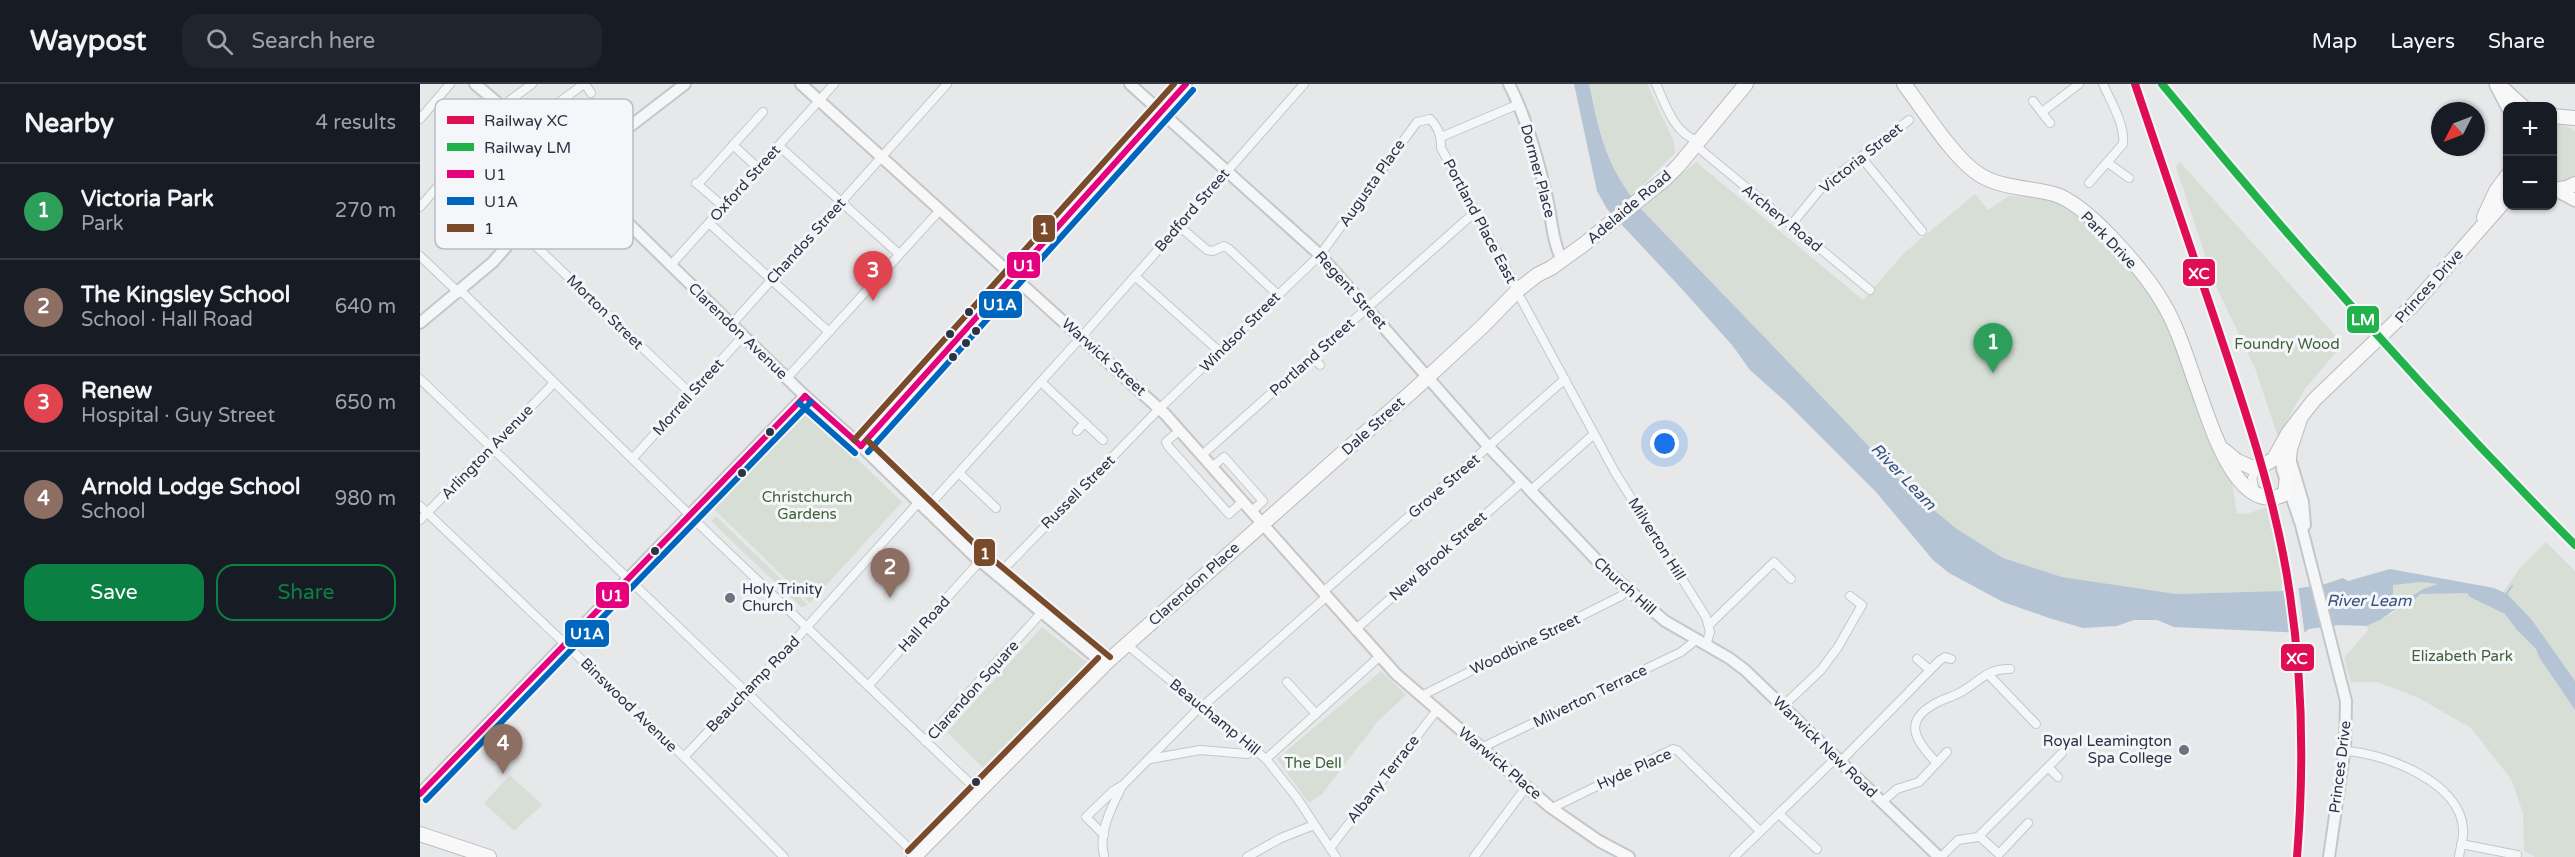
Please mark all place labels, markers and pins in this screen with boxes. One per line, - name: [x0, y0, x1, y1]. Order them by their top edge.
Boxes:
- pin: 3: [854, 252, 892, 301]
- unlabelled marker: [963, 306, 975, 318]
- pin: 1: [1974, 324, 2012, 373]
- unlabelled marker: [970, 325, 982, 337]
- unlabelled marker: [944, 328, 956, 340]
- unlabelled marker: [960, 337, 972, 349]
- unlabelled marker: [947, 351, 959, 363]
- unlabelled marker: [764, 426, 776, 438]
- unlabelled marker: [736, 467, 748, 479]
- unlabelled marker: [649, 545, 661, 557]
- pin: 2: [870, 548, 910, 598]
- place label: Holy Trinity Church: [742, 580, 822, 615]
- marker: Holy Trinity Church: [723, 591, 737, 605]
- pin: 4: [484, 724, 523, 774]
- place label: Royal Leamington Spa College: [2043, 732, 2172, 767]
- marker: Royal Leamington Spa College: [2177, 743, 2191, 757]
- unlabelled marker: [970, 776, 982, 788]

